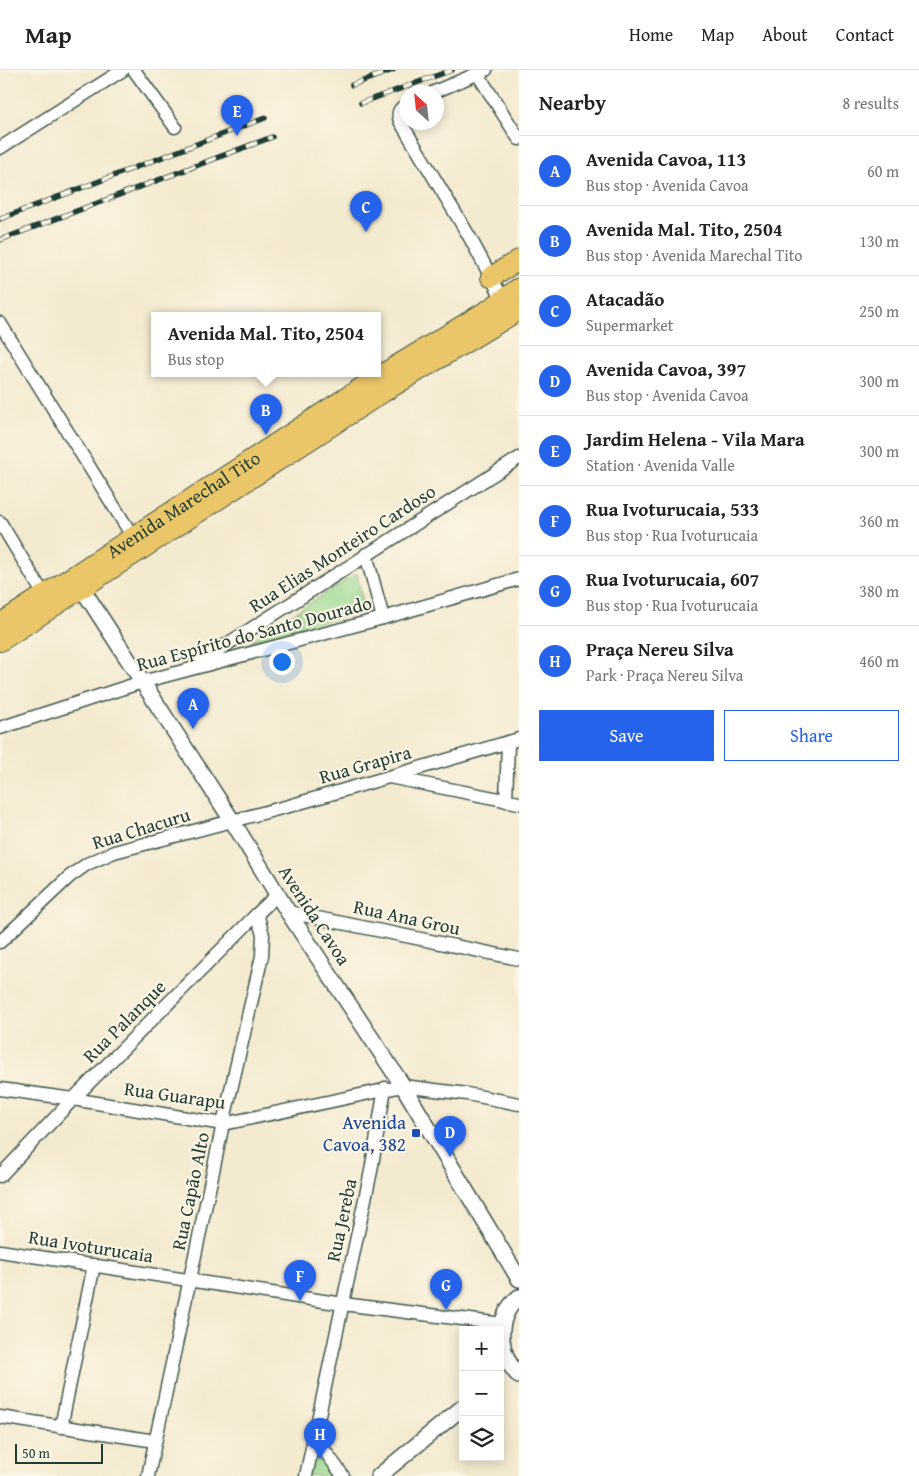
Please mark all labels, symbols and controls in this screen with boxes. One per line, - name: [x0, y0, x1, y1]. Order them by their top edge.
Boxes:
- text: Map: [25, 17, 72, 52]
- text: Home: [629, 21, 673, 48]
- text: Map: [701, 21, 734, 48]
- text: About: [762, 21, 808, 48]
- text: Contact: [836, 21, 894, 48]
- north arrow: [399, 85, 444, 130]
- text: Nearby: [539, 87, 606, 118]
- text: 8 results: [842, 91, 899, 115]
- pin: E: [221, 95, 253, 136]
- text: Avenida Cavoa, 113: [586, 145, 746, 173]
- text: A: [550, 159, 560, 183]
- text: 60 m: [867, 159, 899, 183]
- text: Bus stop · Avenida Cavoa: [586, 173, 749, 197]
- pin: C: [350, 191, 382, 232]
- text: Avenida Mal. Tito, 2504: [586, 215, 783, 243]
- text: B: [550, 229, 560, 253]
- text: 130 m: [859, 229, 899, 253]
- text: Bus stop · Avenida Marechal Tito: [586, 243, 802, 267]
- text: Atacadão: [586, 285, 664, 313]
- text: C: [550, 299, 560, 323]
- text: 250 m: [859, 299, 899, 323]
- popup: [151, 312, 381, 377]
- text: Supermarket: [586, 313, 673, 337]
- text: Avenida Mal. Tito, 2504: [168, 319, 364, 347]
- text: Bus stop: [168, 347, 224, 371]
- text: Avenida Cavoa, 397: [586, 355, 746, 383]
- text: D: [550, 369, 560, 393]
- text: 300 m: [859, 369, 899, 393]
- text: Bus stop · Avenida Cavoa: [586, 383, 749, 407]
- pin: B: [250, 394, 282, 435]
- text: Jardim Helena - Vila Mara: [586, 425, 805, 453]
- text: E: [551, 439, 559, 463]
- text: 300 m: [859, 439, 899, 463]
- street label: Avenida Marechal Tito: [101, 444, 266, 565]
- text: Station · Avenida Valle: [586, 453, 735, 477]
- street label: Rua Elias Monteiro Cardoso: [243, 477, 441, 619]
- text: Rua Ivoturucaia, 533: [586, 495, 759, 523]
- text: F: [551, 509, 559, 533]
- text: 360 m: [859, 509, 899, 533]
- text: Bus stop · Rua Ivoturucaia: [586, 523, 758, 547]
- text: Rua Ivoturucaia, 607: [586, 565, 759, 593]
- text: G: [550, 579, 560, 603]
- text: 380 m: [859, 579, 899, 603]
- street label: Rua Espírito do Santo Dourado: [133, 588, 375, 678]
- text: Bus stop · Rua Ivoturucaia: [586, 593, 758, 617]
- text: Praça Nereu Silva: [586, 635, 734, 663]
- your location: [269, 649, 295, 675]
- text: H: [549, 649, 561, 673]
- text: 460 m: [859, 649, 899, 673]
- text: Park · Praça Nereu Silva: [586, 663, 743, 687]
- pin: A: [177, 688, 209, 729]
- button: Save: [539, 710, 714, 761]
- button: Share: [724, 710, 899, 761]
- street label: Rua Grapira: [316, 738, 414, 790]
- street label: Rua Chacuru: [89, 800, 194, 856]
- street label: Avenida Cavoa: [272, 859, 358, 971]
- street label: Rua Ana Grou: [351, 892, 464, 942]
- street label: Rua Palanque: [76, 973, 172, 1069]
- street label: Rua Guarapu: [123, 1074, 228, 1116]
- place label: Avenida Cavoa, 382: [323, 1108, 406, 1158]
- pin: D: [434, 1116, 466, 1157]
- marker: Avenida Cavoa, 382: [410, 1127, 422, 1139]
- street label: Rua Capão Alto: [164, 1129, 216, 1253]
- street label: Rua Jereba: [319, 1176, 363, 1264]
- street label: Rua Ivoturucaia: [27, 1222, 155, 1270]
- pin: F: [284, 1260, 316, 1301]
- pin: G: [430, 1269, 462, 1310]
- map controls: [459, 1326, 504, 1461]
- button: +: [459, 1326, 504, 1371]
- button: −: [459, 1371, 504, 1416]
- button: layers: [459, 1416, 504, 1461]
- pin: H: [304, 1418, 336, 1459]
- scale bar: [15, 1441, 102, 1464]
- text: 50 m: [22, 1443, 50, 1463]

